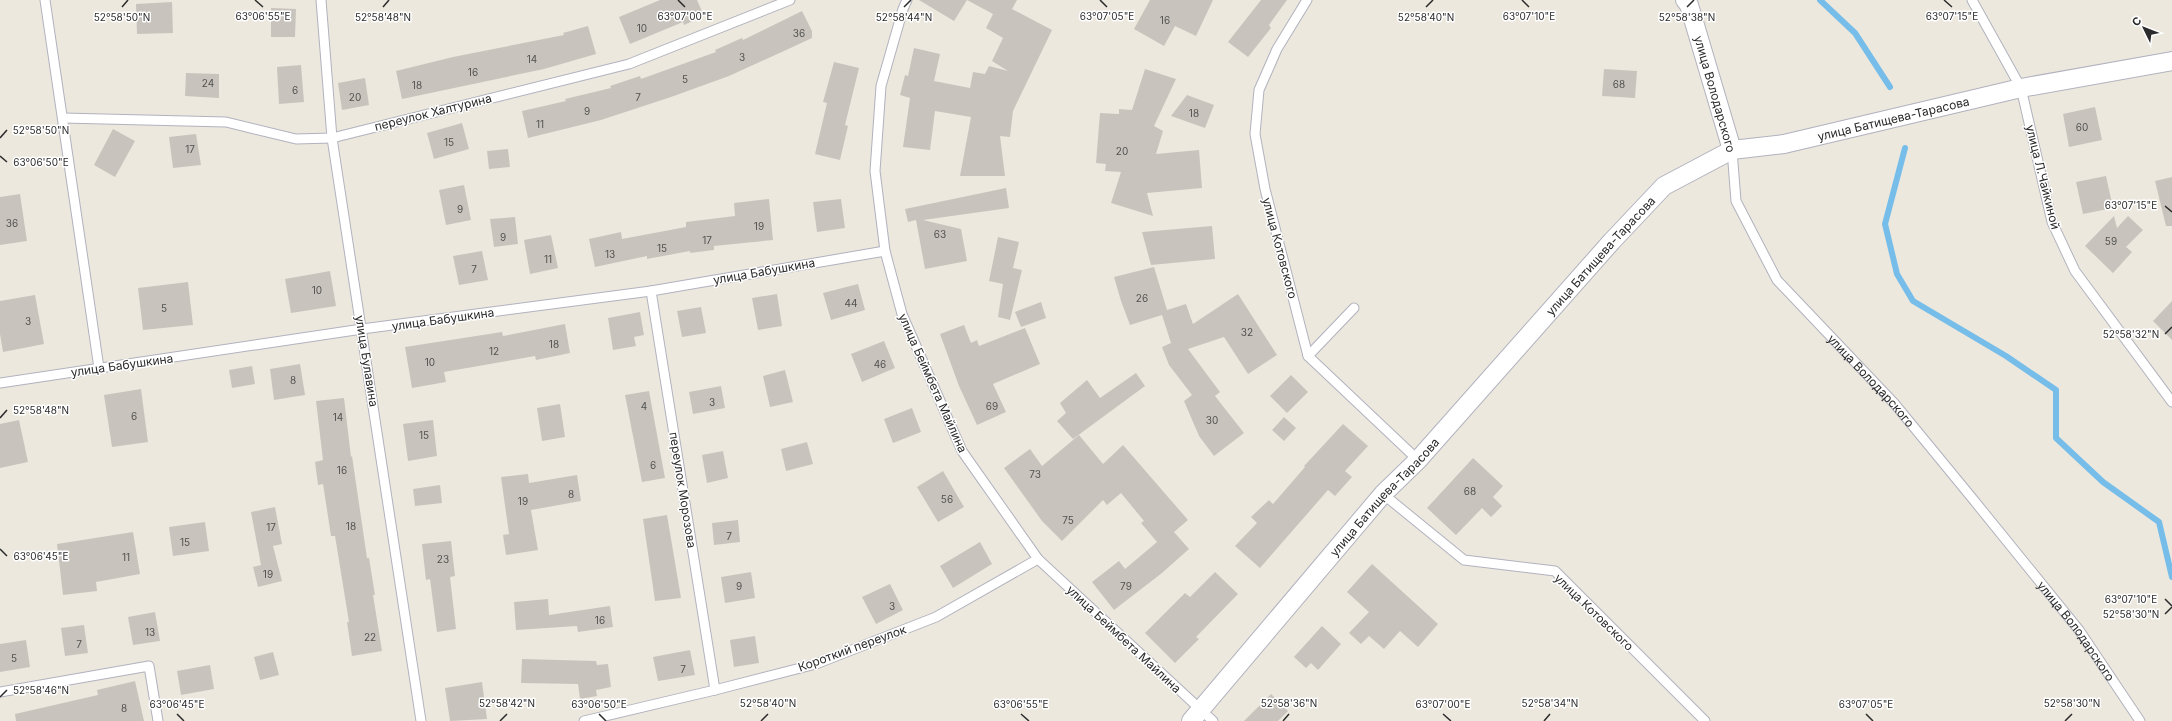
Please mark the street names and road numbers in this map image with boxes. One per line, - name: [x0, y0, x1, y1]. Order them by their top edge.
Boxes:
- street label: улица Володарского: [1691, 34, 1739, 154]
- street label: переулок Халтурина: [373, 90, 493, 134]
- street label: улица Батищева-Тарасова: [1816, 93, 1971, 143]
- street label: улица Л.Чайкиной: [2023, 123, 2063, 231]
- street label: улица Батищева-Тарасова: [1542, 193, 1658, 318]
- street label: улица Котовского: [1259, 196, 1301, 300]
- street label: улица Бабушкина: [712, 255, 816, 287]
- street label: улица Бабушкина: [391, 304, 495, 334]
- street label: улица Беймбета Майлина: [895, 311, 971, 455]
- street label: улица Булавина: [352, 314, 382, 408]
- street label: улица Володарского: [1825, 331, 1918, 430]
- street label: улица Бабушкина: [70, 350, 174, 380]
- street label: переулок Морозова: [666, 431, 700, 549]
- street label: улица Батищева-Тарасова: [1326, 434, 1442, 559]
- street label: улица Котовского: [1551, 570, 1637, 654]
- street label: улица Володарского: [2035, 578, 2118, 684]
- street label: улица Беймбета Майлина: [1064, 582, 1184, 696]
- street label: Короткий переулок: [796, 621, 909, 675]

